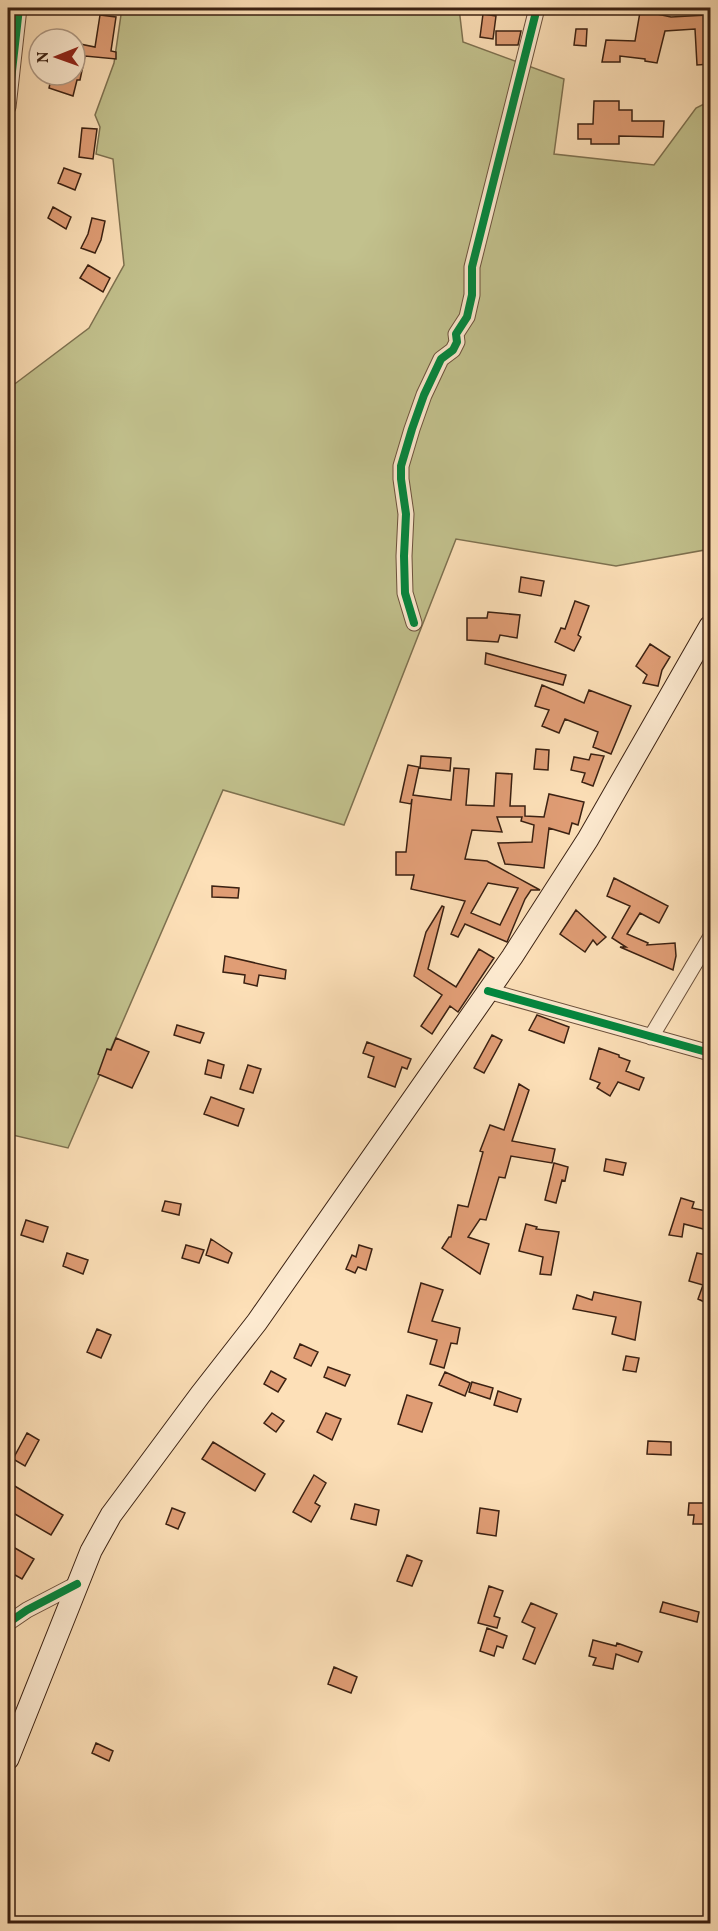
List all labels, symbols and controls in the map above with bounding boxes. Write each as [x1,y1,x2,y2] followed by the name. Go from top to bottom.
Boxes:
[27,27,87,87] north arrow
[33,51,55,63] text: N

